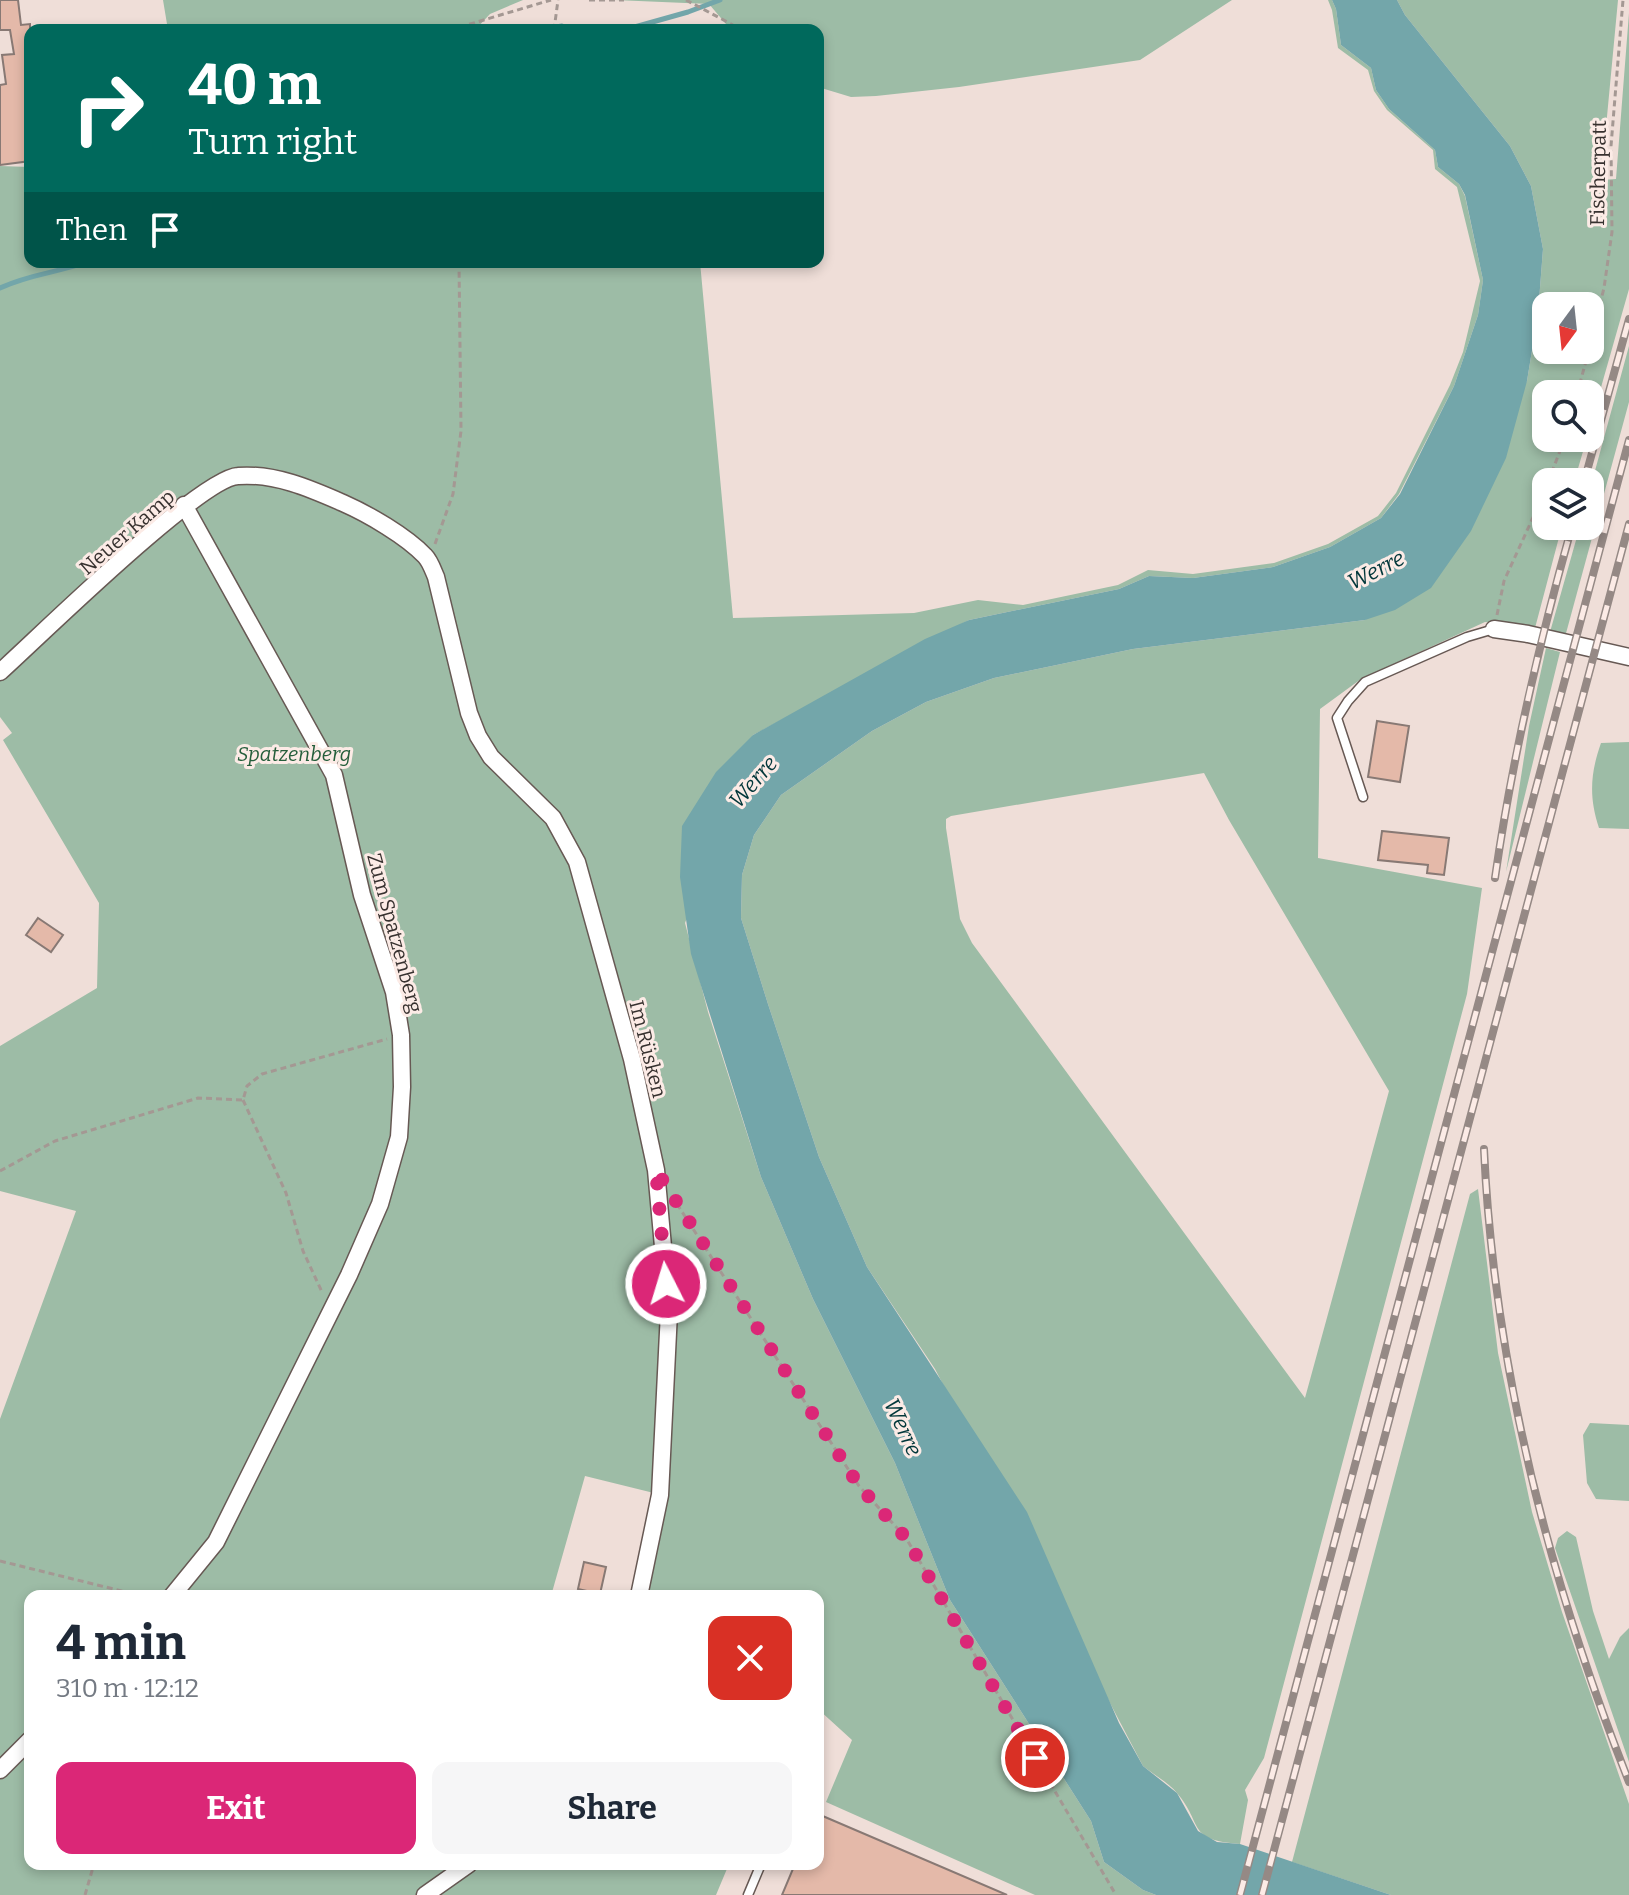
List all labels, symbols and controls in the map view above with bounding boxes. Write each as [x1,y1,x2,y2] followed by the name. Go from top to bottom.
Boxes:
[188,52,321,119] text: 40 m
[56,56,160,160] icon: right
[188,120,357,164] text: Turn right
[1585,120,1611,226] street label: Fischerpatt
[143,208,187,252] icon: arrive
[56,212,127,248] text: Then
[1532,292,1604,364] north arrow
[1532,292,1604,540] map controls
[1532,380,1604,452] button: search
[1532,468,1604,540] button: layers
[75,484,179,580] street label: Neuer Kamp
[1343,544,1409,596] water label: Werre
[237,742,351,766] park label: Spatzenberg
[723,750,783,814] water label: Werre
[362,851,428,1015] street label: Zum Spatzenberg
[624,998,672,1100] street label: Im Rüsken
[624,1242,708,1326] position arrow
[878,1394,928,1460] water label: Werre
[56,1614,186,1672] text: 4 min
[708,1616,792,1700] button: close
[56,1673,199,1704] text: 310 m · 12:12
[1001,1724,1069,1792] pin
[1013,1736,1057,1780] icon: arrive
[56,1762,416,1854] button: Exit
[432,1762,792,1854] button: Share

